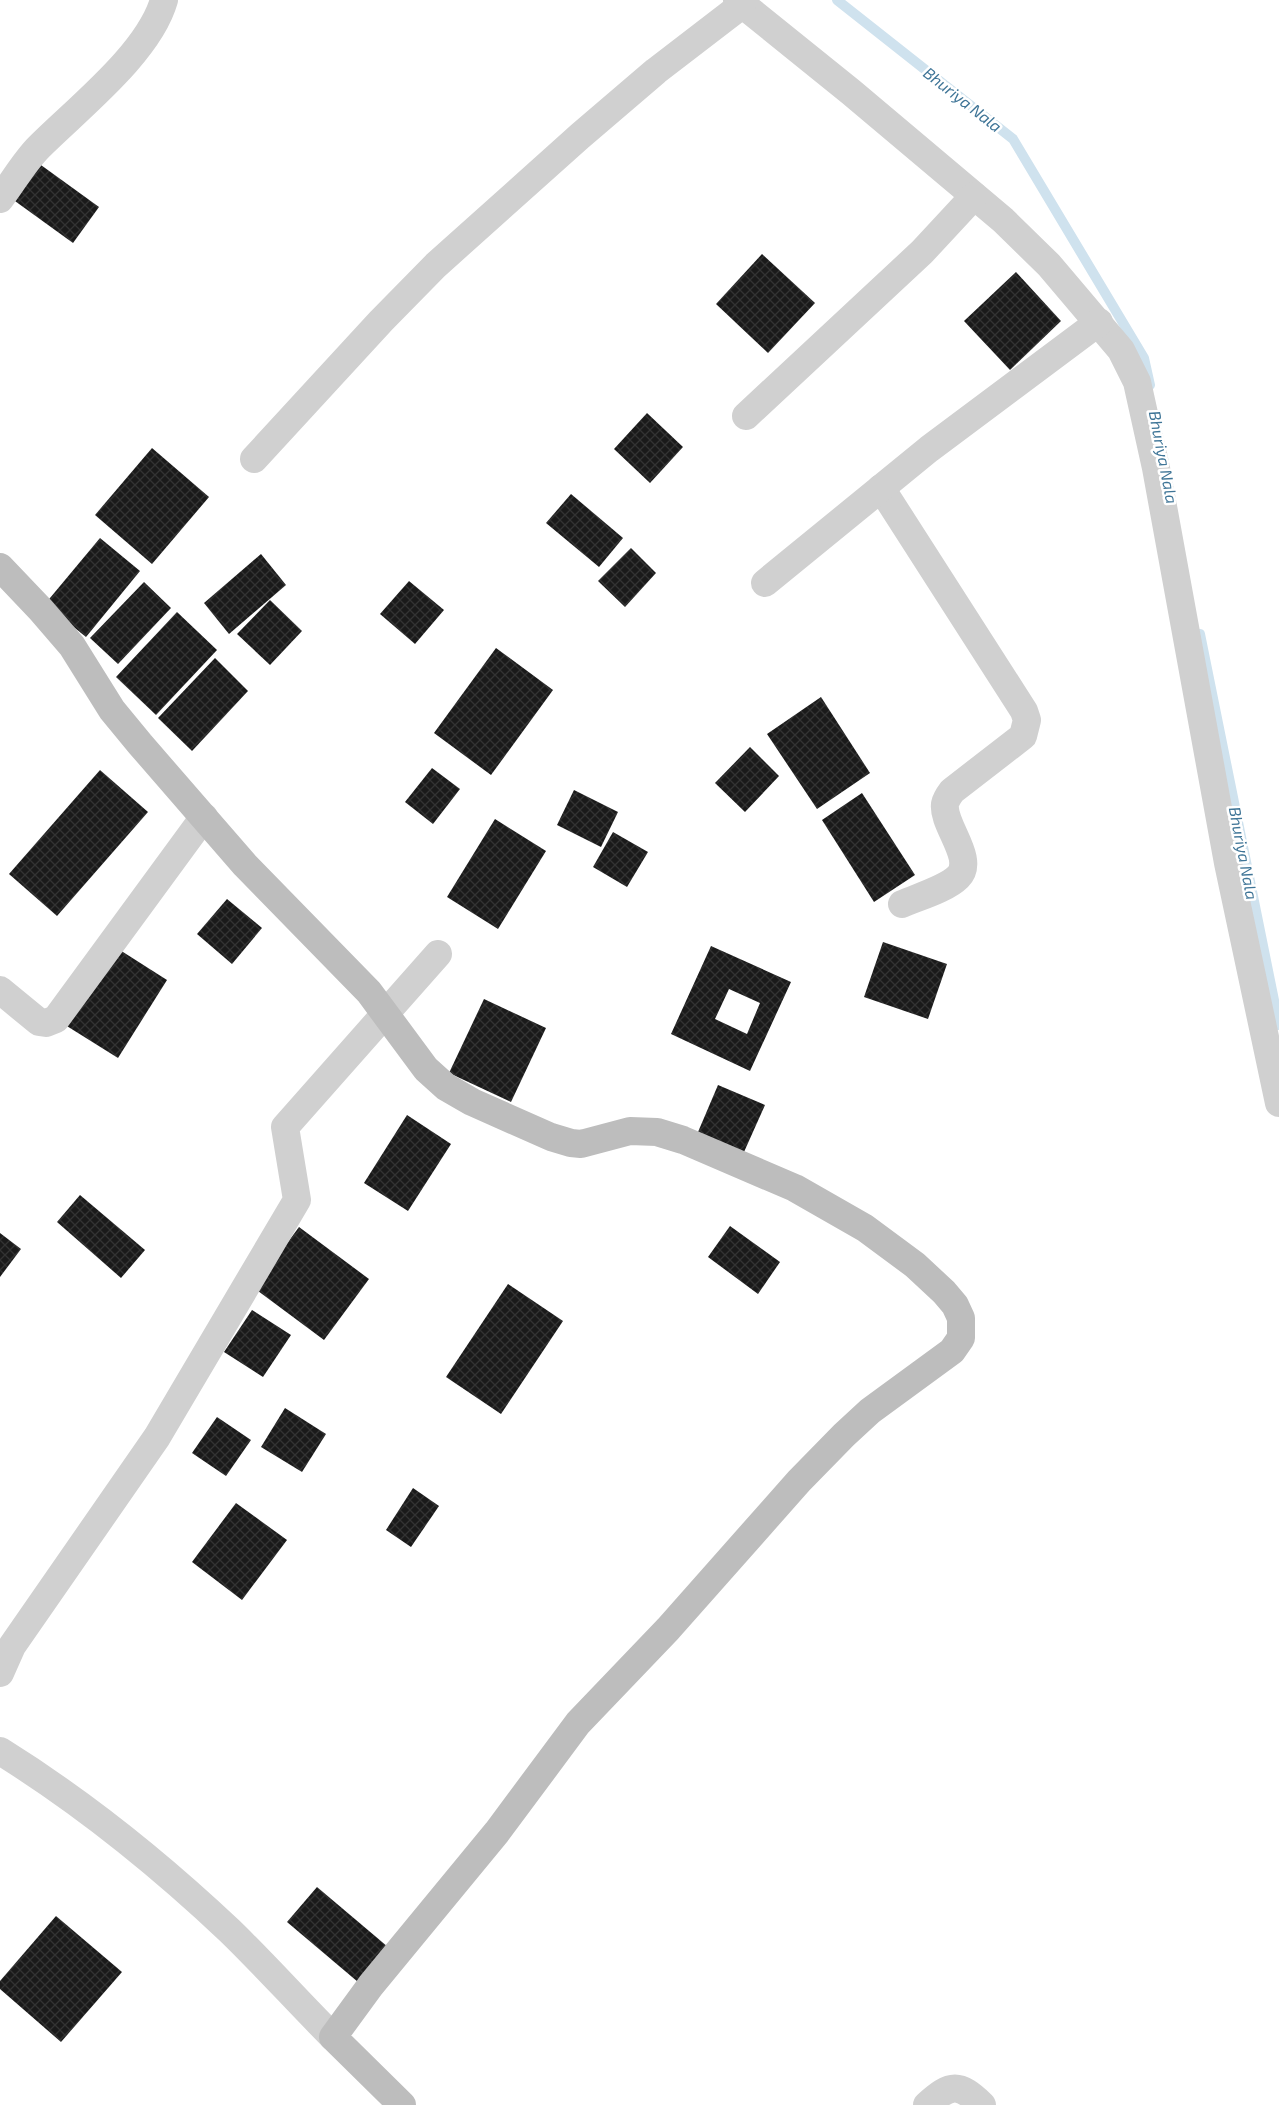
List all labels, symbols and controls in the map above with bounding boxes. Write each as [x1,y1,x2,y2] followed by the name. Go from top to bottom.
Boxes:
[919,63,1006,136] water label: Bhuriya Nala
[1145,409,1182,505] water label: Bhuriya Nala
[1225,805,1262,901] water label: Bhuriya Nala

